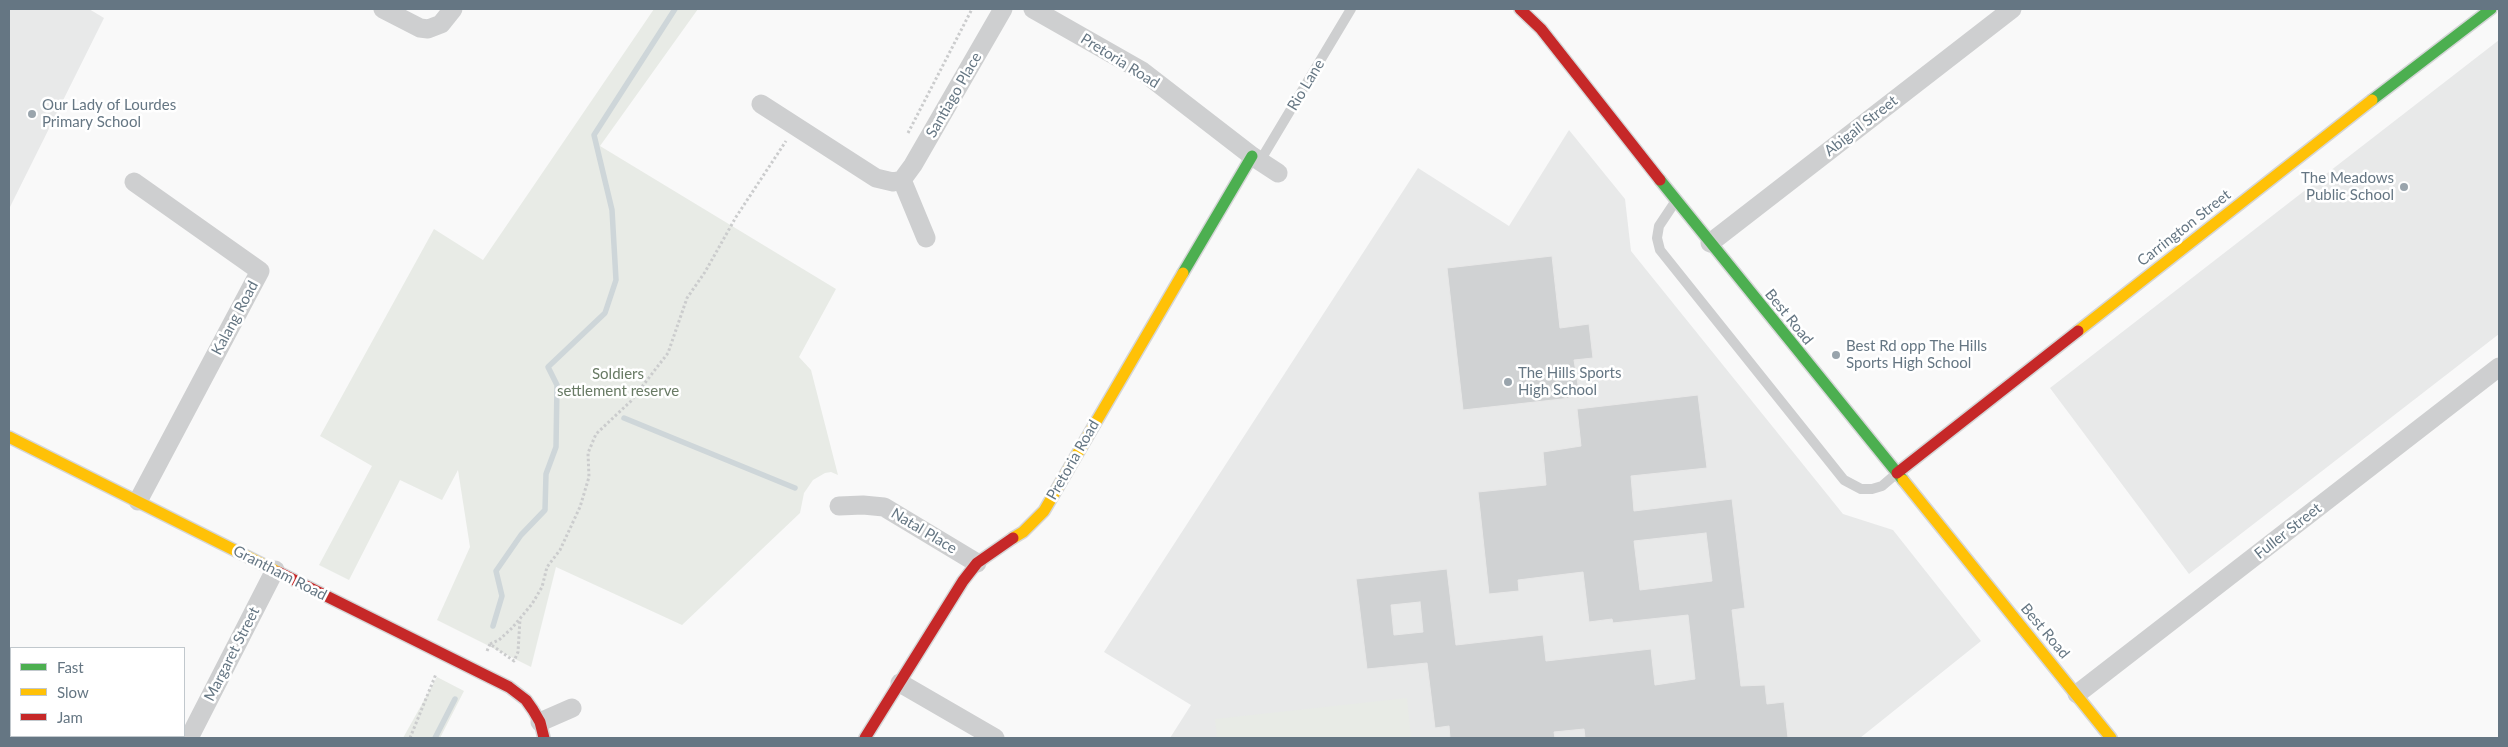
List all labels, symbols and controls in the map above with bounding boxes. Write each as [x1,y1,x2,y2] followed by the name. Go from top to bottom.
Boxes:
[1077,30,1163,92] street label: Pretoria Road
[922,49,986,141] street label: Santiago Place
[1284,56,1328,114] street label: Rio Lane
[1821,92,1901,160] street label: Abigail Street
[42,96,176,131] place label: Our Lady of Lourdes Primary School
[26,108,38,120] marker: Our Lady of Lourdes Primary School
[2301,169,2394,204] place label: The Meadows Public School
[2398,181,2410,193] marker: The Meadows Public School
[2134,186,2234,270] street label: Carrington Street
[208,278,262,358] street label: Kalang Road
[1761,286,1817,348] street label: Best Road
[1846,337,1987,372] place label: Best Rd opp The Hills Sports High School
[1830,349,1842,361] marker: Best Rd opp The Hills Sports High School
[1518,364,1621,399] place label: The Hills Sports High School
[557,365,679,400] park label: Soldiers settlement reserve
[1502,376,1514,388] marker: The Hills Sports High School
[1043,417,1103,503] street label: Pretoria Road
[2251,499,2325,563] street label: Fuller Street
[888,504,960,558] street label: Natal Place
[230,542,330,604] street label: Grantham Road
[2017,600,2073,662] street label: Best Road
[201,604,263,704] street label: Margaret Street
[10,647,185,737] legend
[57,658,84,676] text: Fast
[57,683,89,701] text: Slow
[57,708,83,726] text: Jam

